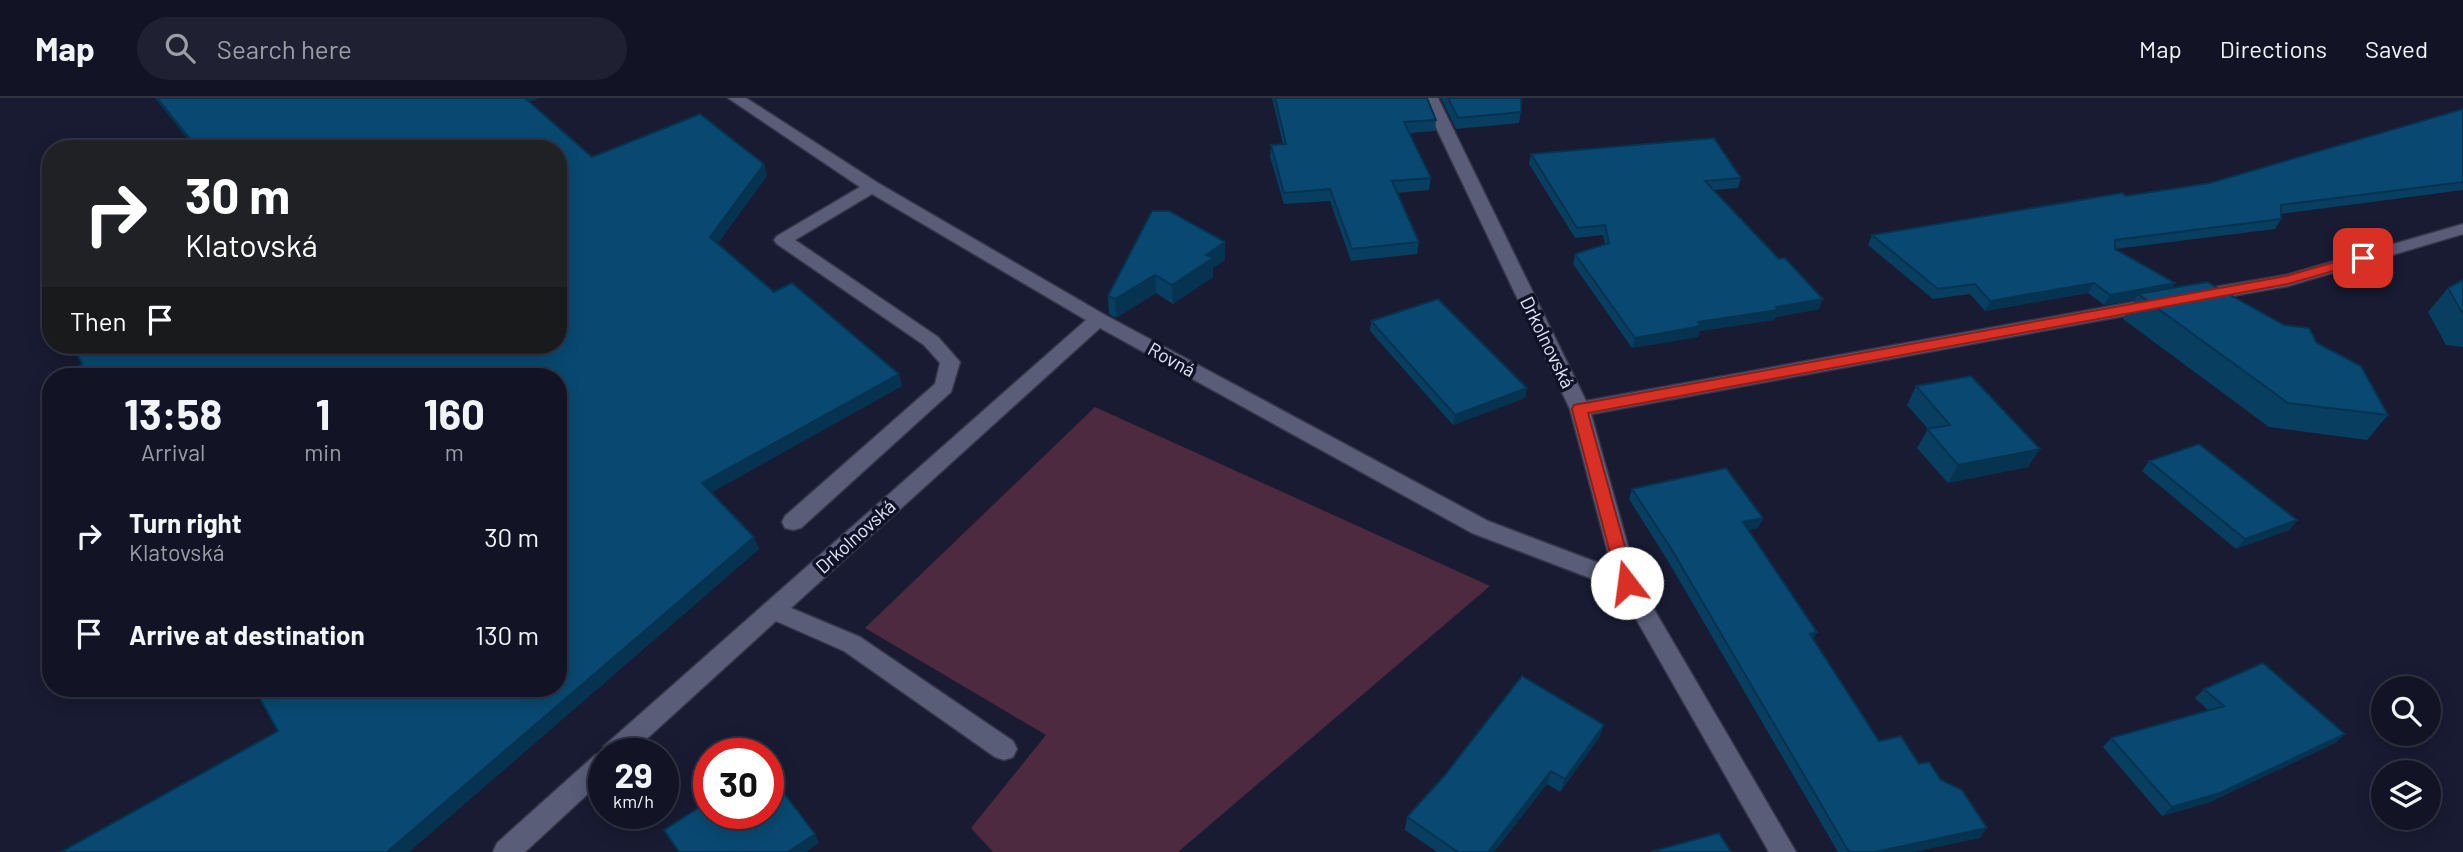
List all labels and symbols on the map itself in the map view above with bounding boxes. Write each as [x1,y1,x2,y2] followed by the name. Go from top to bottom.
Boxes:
[2333,228,2393,288] pin
[1516,292,1580,392] street label: Drkolnovská
[1144,337,1200,381] street label: Rovná
[810,494,900,578] street label: Drkolnovská
[1590,546,1664,620] position arrow
[693,738,784,829] speed limit sign: 30

